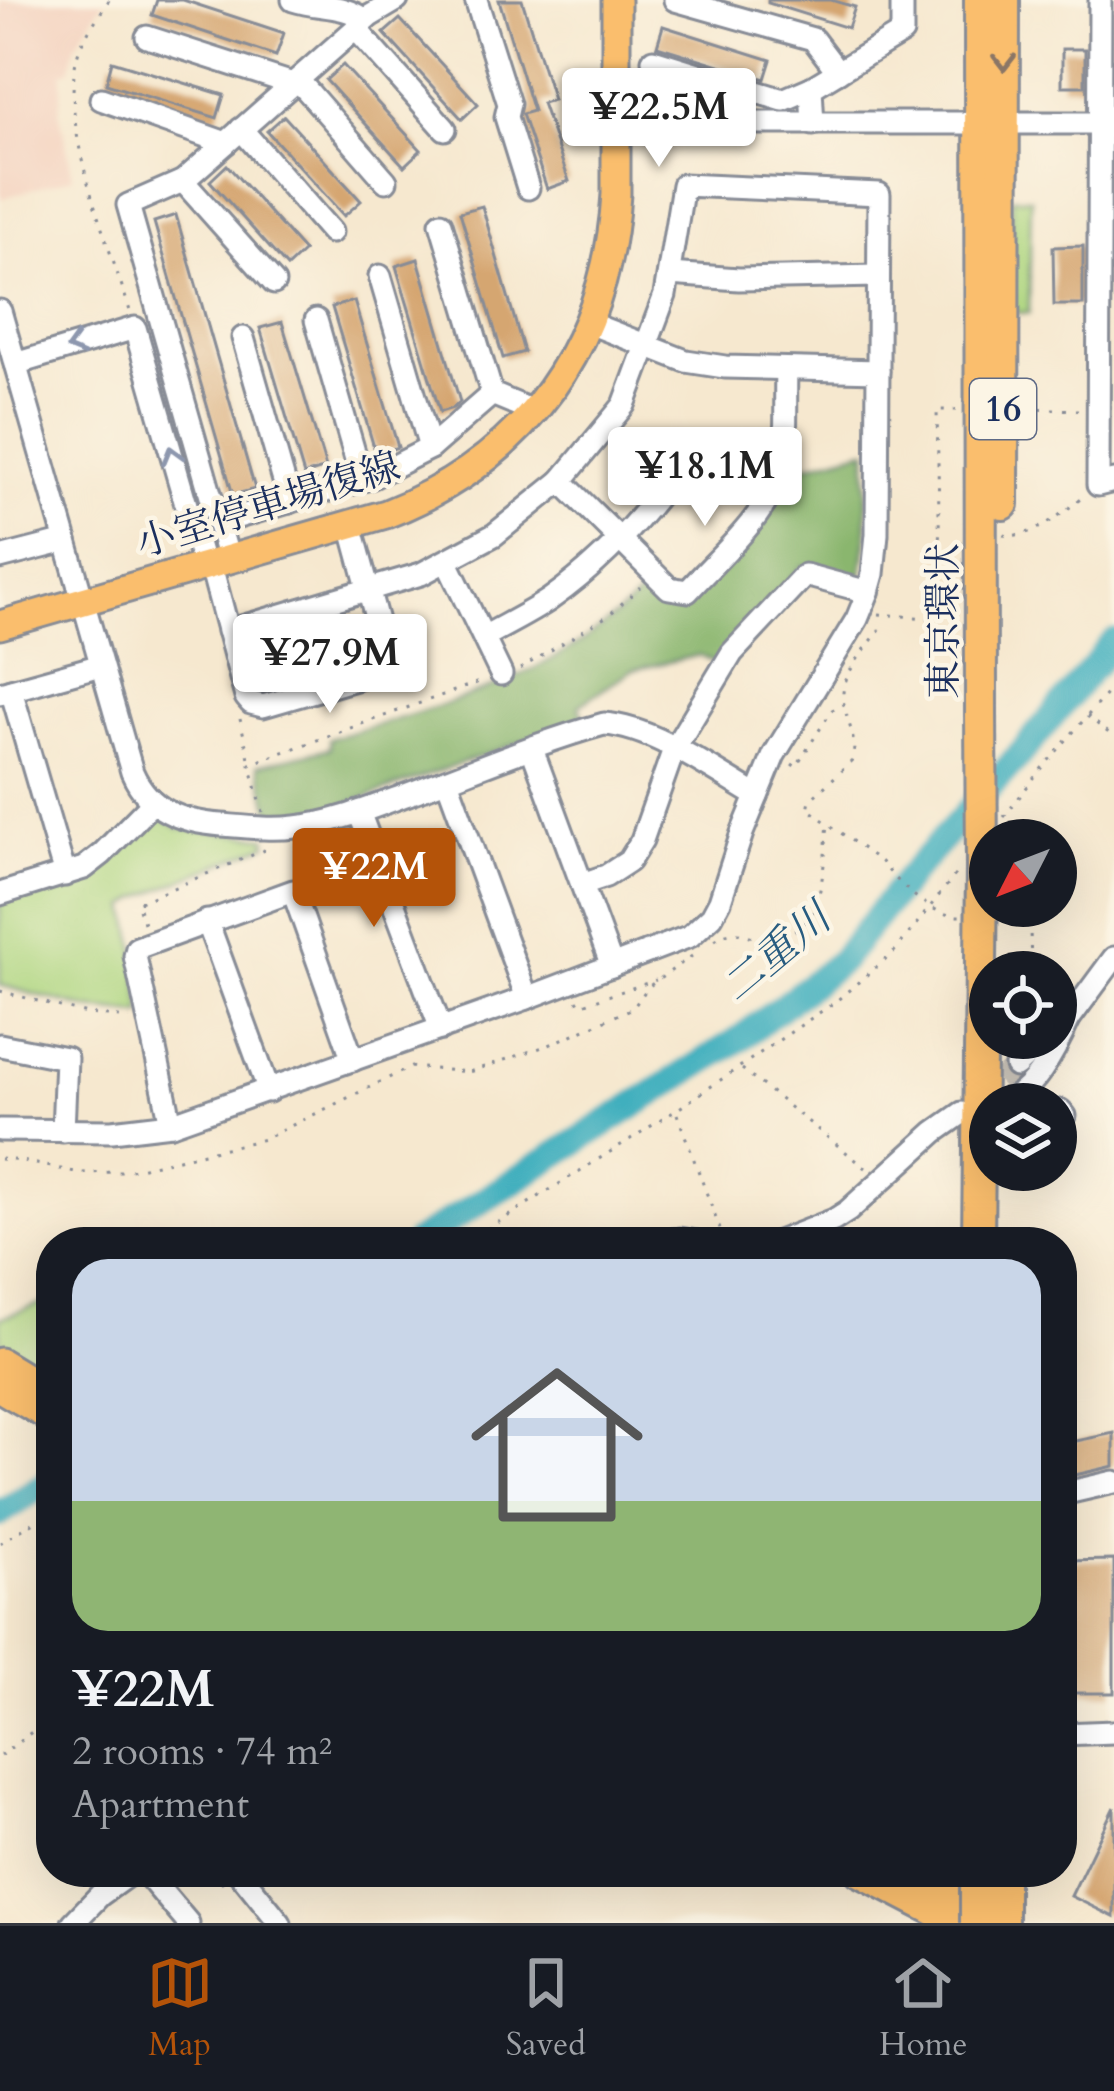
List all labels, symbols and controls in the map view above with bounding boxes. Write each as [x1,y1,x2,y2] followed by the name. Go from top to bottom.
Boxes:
[991,54,1017,72] one-way arrow
[561,68,757,170] pin: ¥22.5M
[589,80,729,133] text: ¥22.5M
[65,332,86,357] one-way arrow
[970,379,1036,439] road number: 16
[607,427,803,529] pin: ¥18.1M
[635,439,775,492] text: ¥18.1M
[130,440,406,570] street label: 小室停車場復線
[161,445,186,466] one-way arrow
[917,543,970,699] street label: 東京環状
[232,614,428,716] pin: ¥27.9M
[260,626,400,679] text: ¥27.9M
[969,819,1077,927] north arrow
[969,819,1077,1191] map controls
[303,828,445,930] pin: ¥22M
[320,840,428,893] text: ¥22M
[709,888,846,1015] water label: 二重川
[969,951,1077,1059] button: locate
[969,1083,1077,1191] button: layers
[449,1337,665,1553] icon: home
[72,1655,214,1725] text: ¥22M
[72,1725,332,1778] text: 2 rooms · 74 m²
[72,1778,249,1831] text: Apartment
[147,1950,213,2067] tab: Map
[506,1950,586,2067] tab: Saved
[879,1950,967,2067] tab: Home

